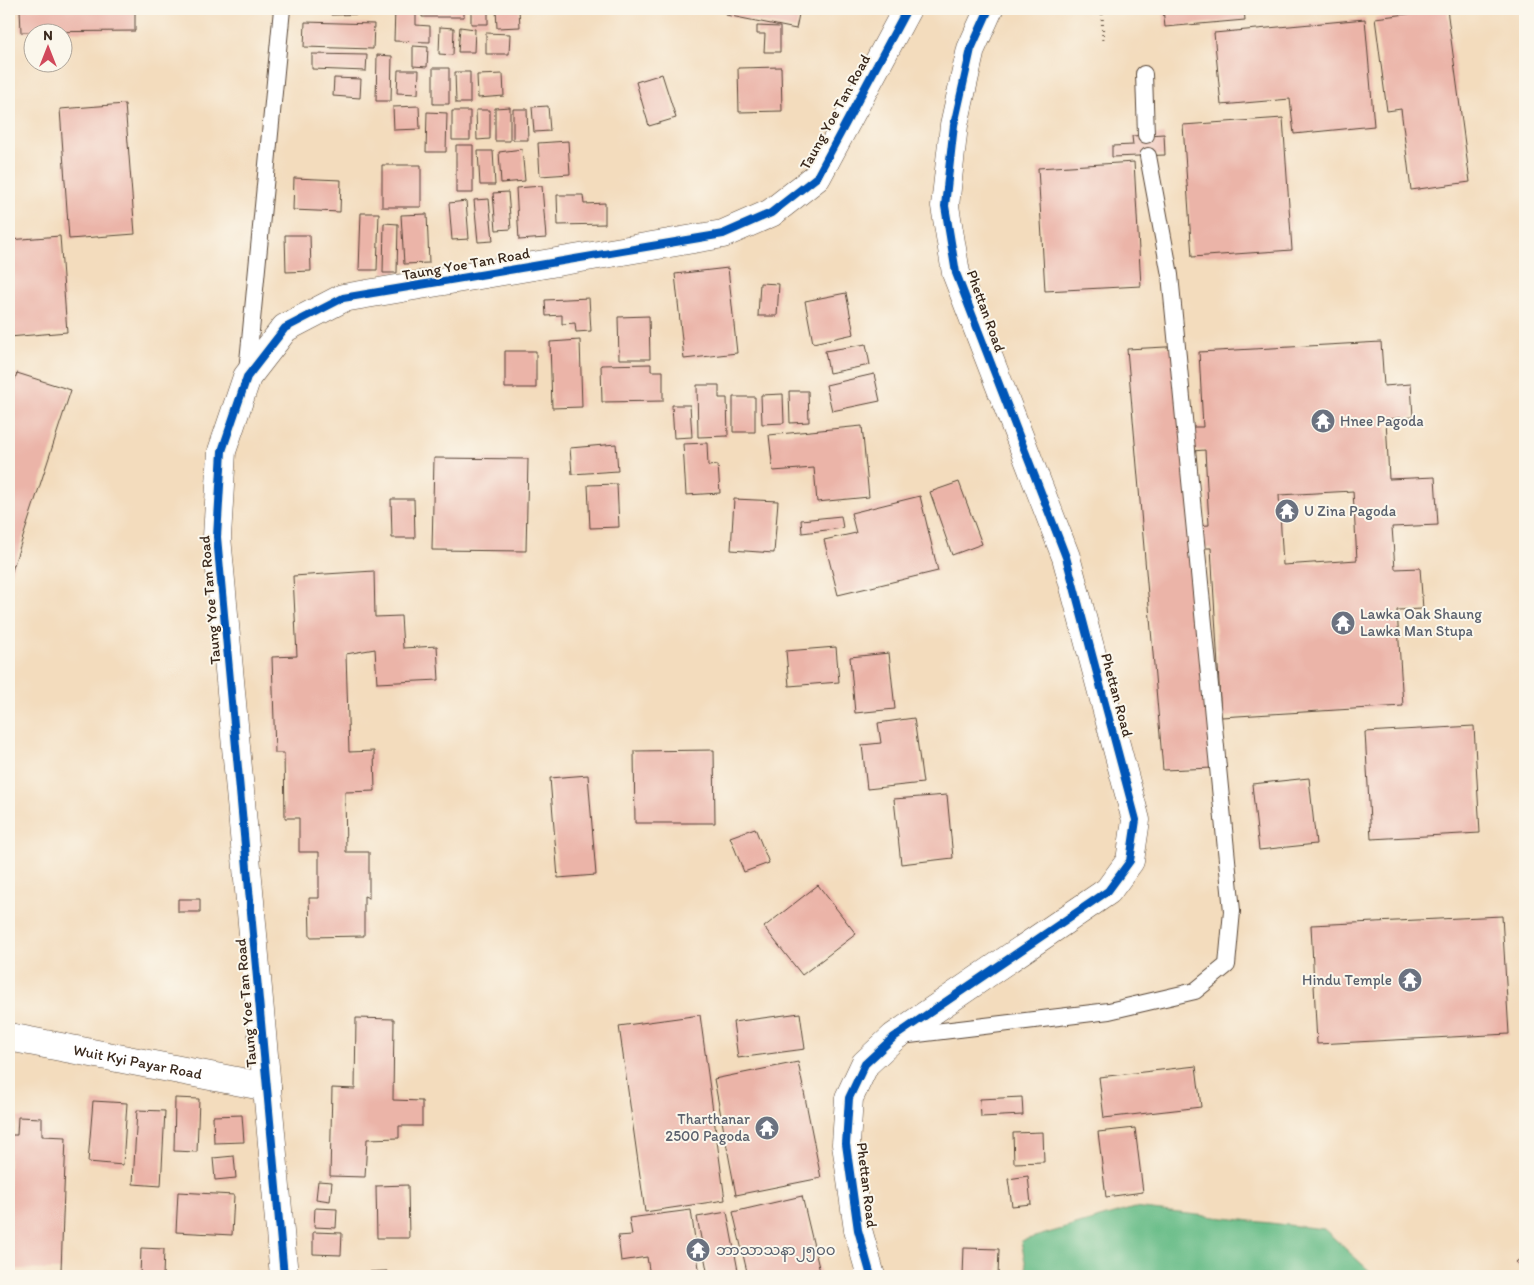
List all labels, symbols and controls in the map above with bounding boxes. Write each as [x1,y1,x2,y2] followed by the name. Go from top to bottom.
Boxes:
[22,22,72,72] north arrow
[43,27,53,44] text: N
[796,51,874,173] street label: Taung Yoe Tan Road
[401,244,531,284] street label: Taung Yoe Tan Road
[963,268,1009,354] street label: Phettan Road
[1310,408,1336,434] temple icon: Hnee Pagoda
[1340,412,1424,430] place label: Hnee Pagoda
[1274,498,1300,524] temple icon: U Zina Pagoda
[1304,502,1397,520] place label: U Zina Pagoda
[195,535,225,665] street label: Taung Yoe Tan Road
[1360,605,1482,640] place label: Lawka Oak Shaung Lawka Man Stupa
[1330,610,1356,636] temple icon: Lawka Oak Shaung Lawka Man Stupa
[1097,651,1137,739] street label: Phettan Road
[231,938,261,1068] street label: Taung Yoe Tan Road
[1397,967,1423,993] temple icon: Hindu Temple
[1302,971,1392,989] place label: Hindu Temple
[72,1041,203,1083] street label: Wuit Kyi Payar Road
[665,1110,750,1145] place label: Tharthanar 2500 Pagoda
[754,1115,780,1141] temple icon: Tharthanar 2500 Pagoda
[853,1141,881,1229] street label: Phettan Road
[685,1237,711,1263] temple icon: ဘာသာသနာ၂၅၀၀
[716,1241,836,1262] place label: ဘာသာသနာ၂၅၀၀

